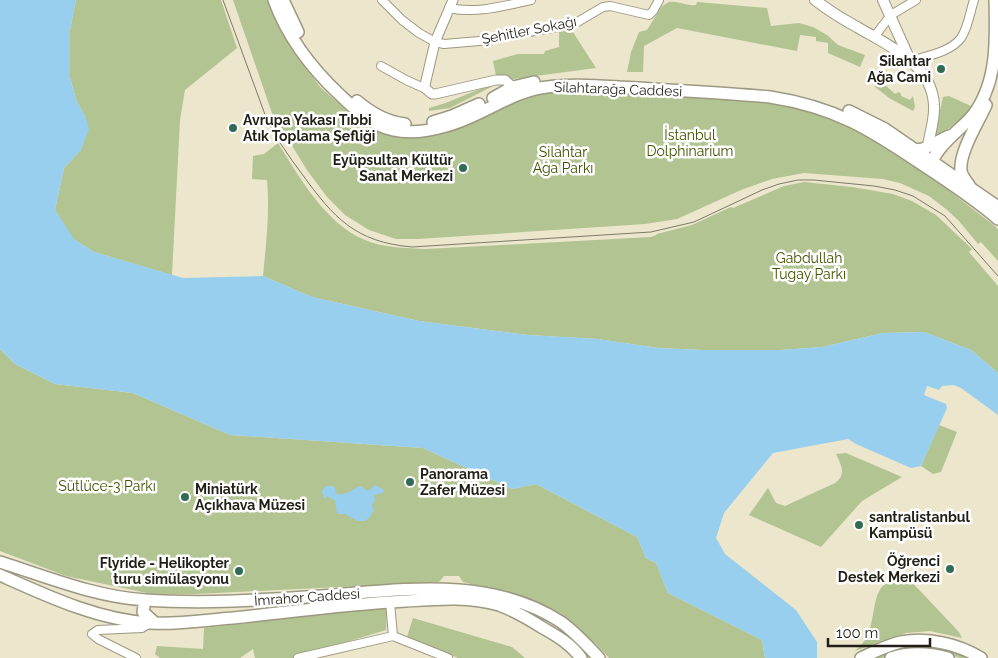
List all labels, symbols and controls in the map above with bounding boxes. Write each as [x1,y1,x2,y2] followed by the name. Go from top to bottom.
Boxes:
[480,13,578,47] street label: Şehitler Sokağı
[867,53,932,85] place label: Silahtar Ağa Cami
[935,63,947,75] marker: Silahtar Ağa Cami
[554,79,682,99] street label: Silahtarağa Caddesi
[243,112,375,144] place label: Avrupa Yakası Tıbbi Atık Toplama Şefliği
[227,122,239,134] marker: Avrupa Yakası Tıbbi Atık Toplama Şefliği
[647,125,733,159] park label: İstanbul Dolphinarium
[533,144,593,176] park label: Silahtar Ağa Parkı
[333,152,454,184] place label: Eyüpsultan Kültür Sanat Merkezi
[457,162,469,174] marker: Eyüpsultan Kültür Sanat Merkezi
[772,250,846,282] park label: Gabdullah Tugay Parkı
[420,466,505,498] place label: Panorama Zafer Müzesi
[404,476,416,488] marker: Panorama Zafer Müzesi
[58,478,156,494] park label: Sütlüce-3 Parkı
[195,481,305,513] place label: Miniatürk Açıkhava Müzesi
[179,491,191,503] marker: Miniatürk Açıkhava Müzesi
[869,509,970,541] place label: santralistanbul Kampüsü
[853,519,865,531] marker: santralistanbul Kampüsü
[838,552,940,585] place label: Öğrenci Destek Merkezi
[100,555,230,587] place label: Flyride - Helikopter turu simülasyonu
[944,563,956,575] marker: Öğrenci Destek Merkezi
[233,565,245,577] marker: Flyride - Helikopter turu simülasyonu
[253,583,361,609] street label: İmrahor Caddesi
[828,616,930,648] scale bar
[836,624,878,642] text: 100 m

